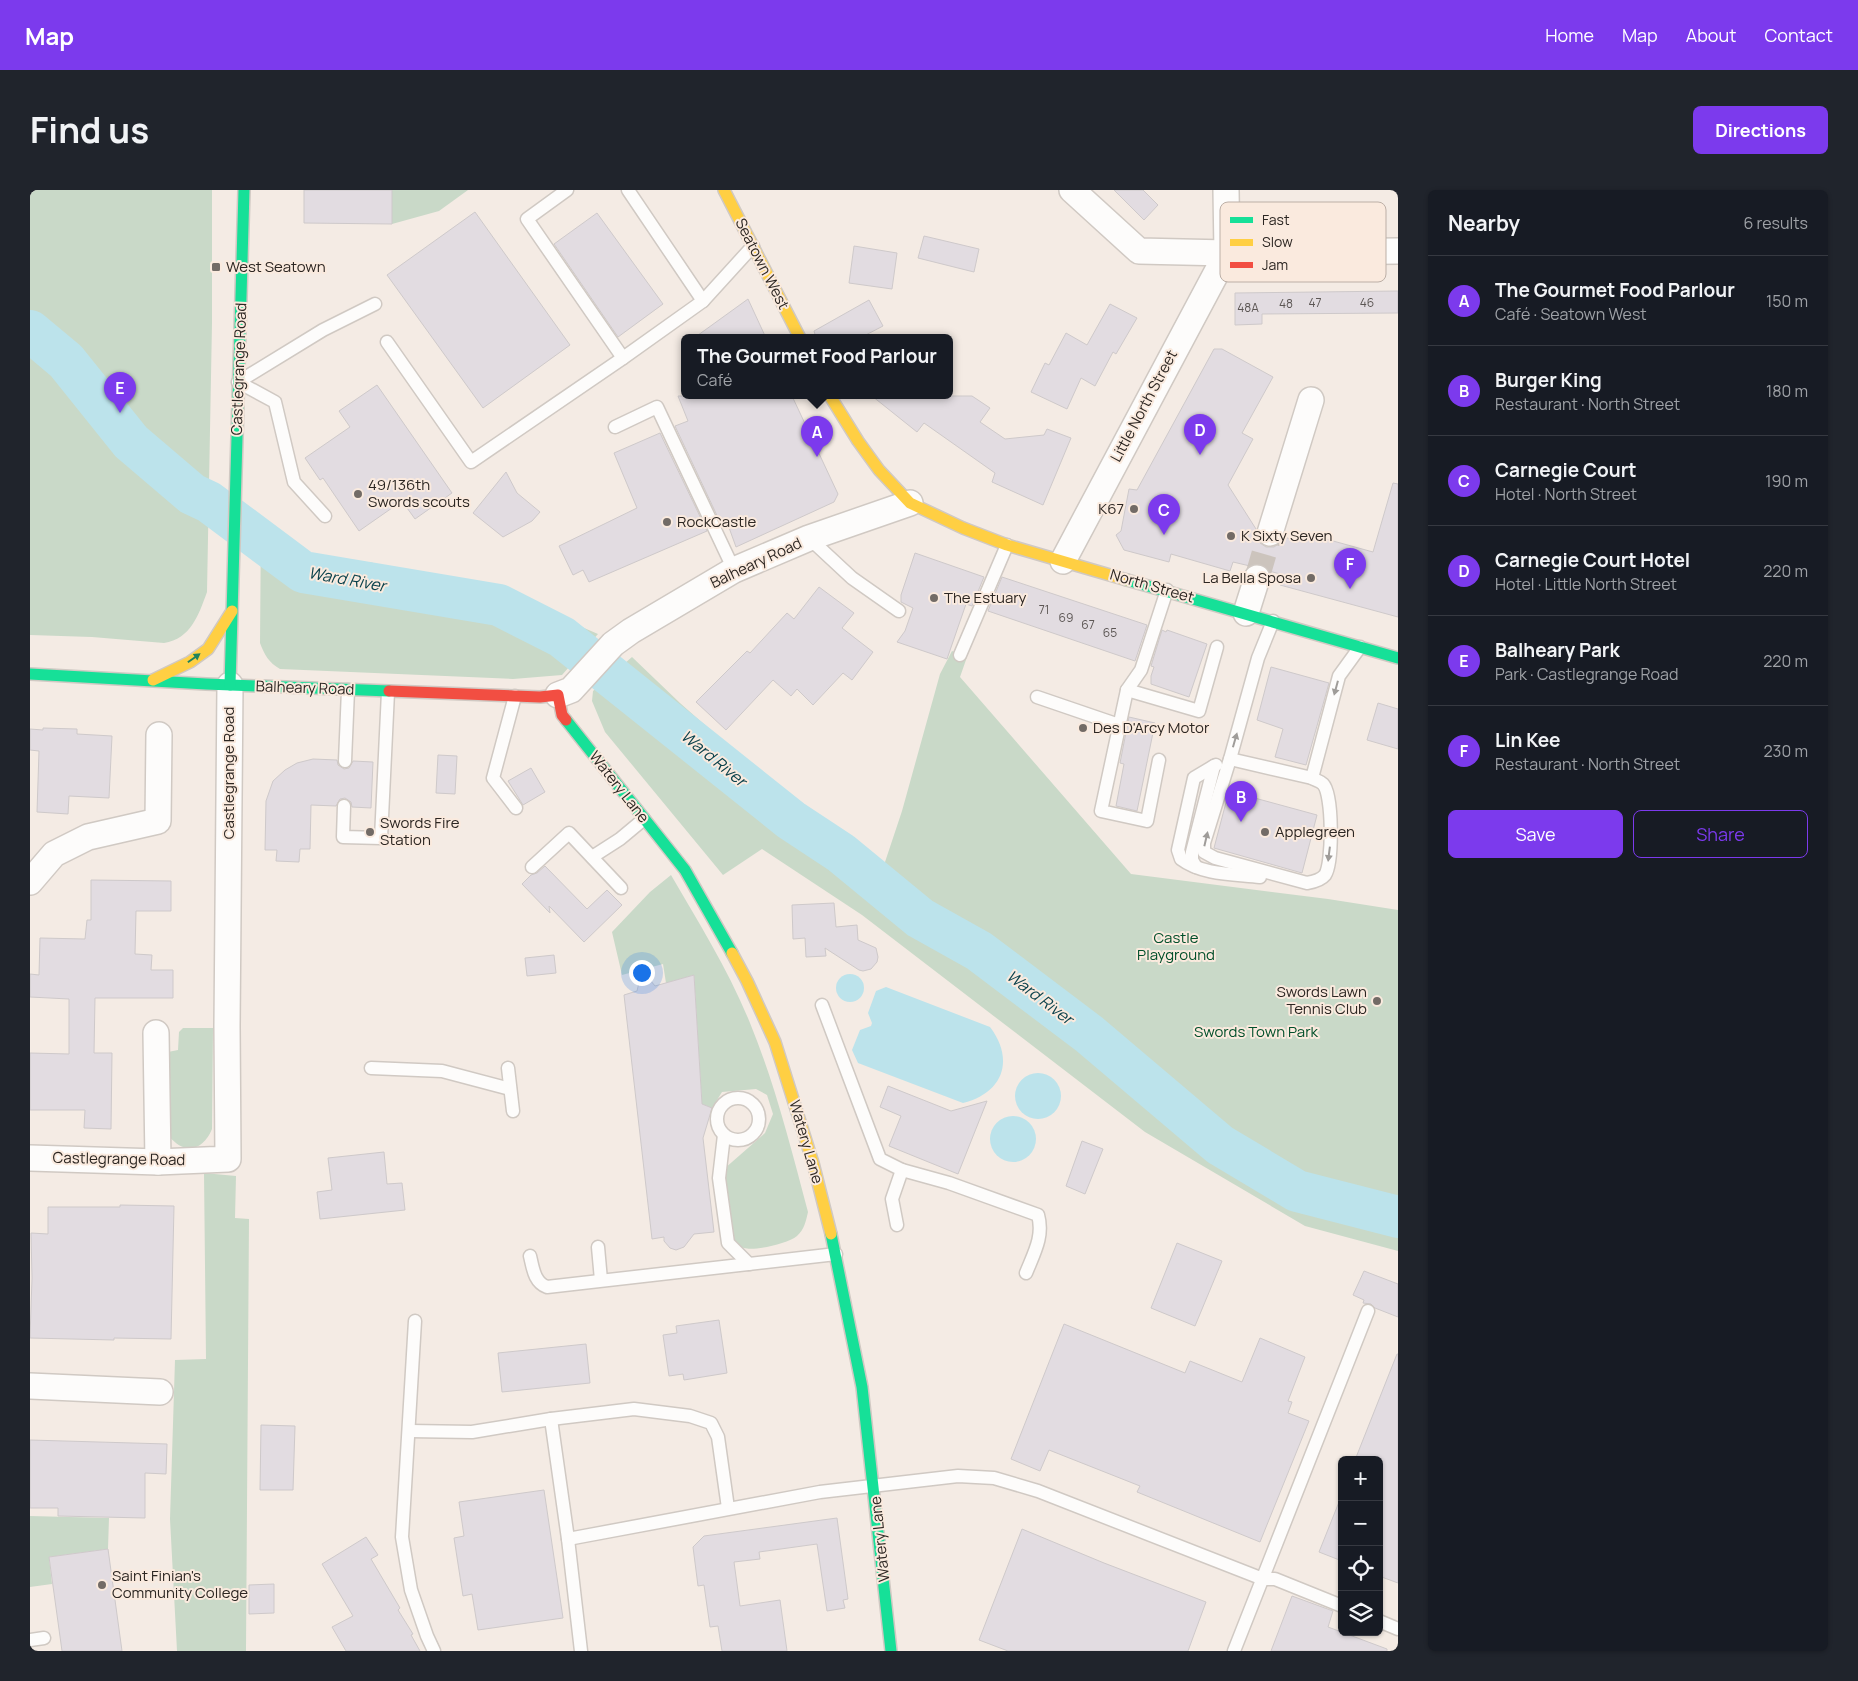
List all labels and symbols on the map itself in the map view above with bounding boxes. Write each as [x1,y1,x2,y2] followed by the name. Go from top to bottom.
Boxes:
[1220,202,1386,282] legend
[1262,210,1290,229] text: Fast
[730,215,794,313] street label: Seatown West
[1262,232,1293,251] text: Slow
[1262,255,1288,274] text: Jam
[226,256,326,277] place label: West Seatown
[210,261,222,273] marker: West Seatown
[1308,294,1322,311] house number: 47
[1360,294,1374,311] house number: 46
[1279,295,1293,312] house number: 48
[1237,299,1259,316] house number: 48A
[226,302,251,436] street label: Castlegrange Road
[1105,346,1182,465] street label: Little North Street
[104,372,136,413] pin: E
[1184,414,1216,455] pin: D
[801,416,833,457] pin: A
[368,474,470,512] place label: 49/136th Swords scouts
[352,488,364,500] marker: 49/136th Swords scouts
[1148,494,1180,535] pin: C
[1098,498,1124,519] place label: K67
[1128,503,1140,515] marker: K67
[677,511,757,532] place label: RockCastle
[661,516,673,528] marker: RockCastle
[1241,525,1333,546] place label: K Sixty Seven
[1225,530,1237,542] marker: K Sixty Seven
[707,532,805,593] street label: Balheary Road
[1334,548,1366,589] pin: F
[307,561,390,597] water label: Ward River
[1108,564,1197,608] street label: North Street
[1203,567,1301,588] place label: La Bella Sposa
[1305,572,1317,584] marker: La Bella Sposa
[944,587,1027,608] place label: The Estuary
[928,592,940,604] marker: The Estuary
[1039,601,1049,618] house number: 71
[1059,609,1073,626] house number: 69
[1081,616,1095,633] house number: 67
[1103,624,1117,641] house number: 65
[188,653,201,663] one-way arrow
[255,675,355,700] street label: Balheary Road
[1332,680,1340,696] one-way arrow
[218,707,239,839] street label: Castlegrange Road
[1093,717,1210,738] place label: Des D'Arcy Motor
[1077,722,1089,734] marker: Des D'Arcy Motor
[677,725,753,793] water label: Ward River
[1231,732,1239,747] one-way arrow
[585,746,654,827] street label: Watery Lane
[1225,781,1257,822] pin: B
[380,812,460,850] place label: Swords Fire Station
[1275,821,1355,842] place label: Applegreen
[364,826,376,838] marker: Swords Fire Station
[1259,826,1271,838] marker: Applegreen
[1202,831,1210,847] one-way arrow
[1325,847,1333,863] one-way arrow
[1137,927,1215,965] park label: Castle Playground
[629,960,655,986] your location
[1002,965,1080,1031] water label: Ward River
[1277,981,1367,1019] place label: Swords Lawn Tennis Club
[1371,995,1383,1007] marker: Swords Lawn Tennis Club
[1194,1021,1319,1042] park label: Swords Town Park
[785,1098,828,1186] street label: Watery Lane
[53,1147,186,1170] street label: Castlegrange Road
[865,1495,894,1583] street label: Watery Lane
[112,1565,248,1603] place label: Saint Finian's Community College
[96,1579,108,1591] marker: Saint Finian's Community College

